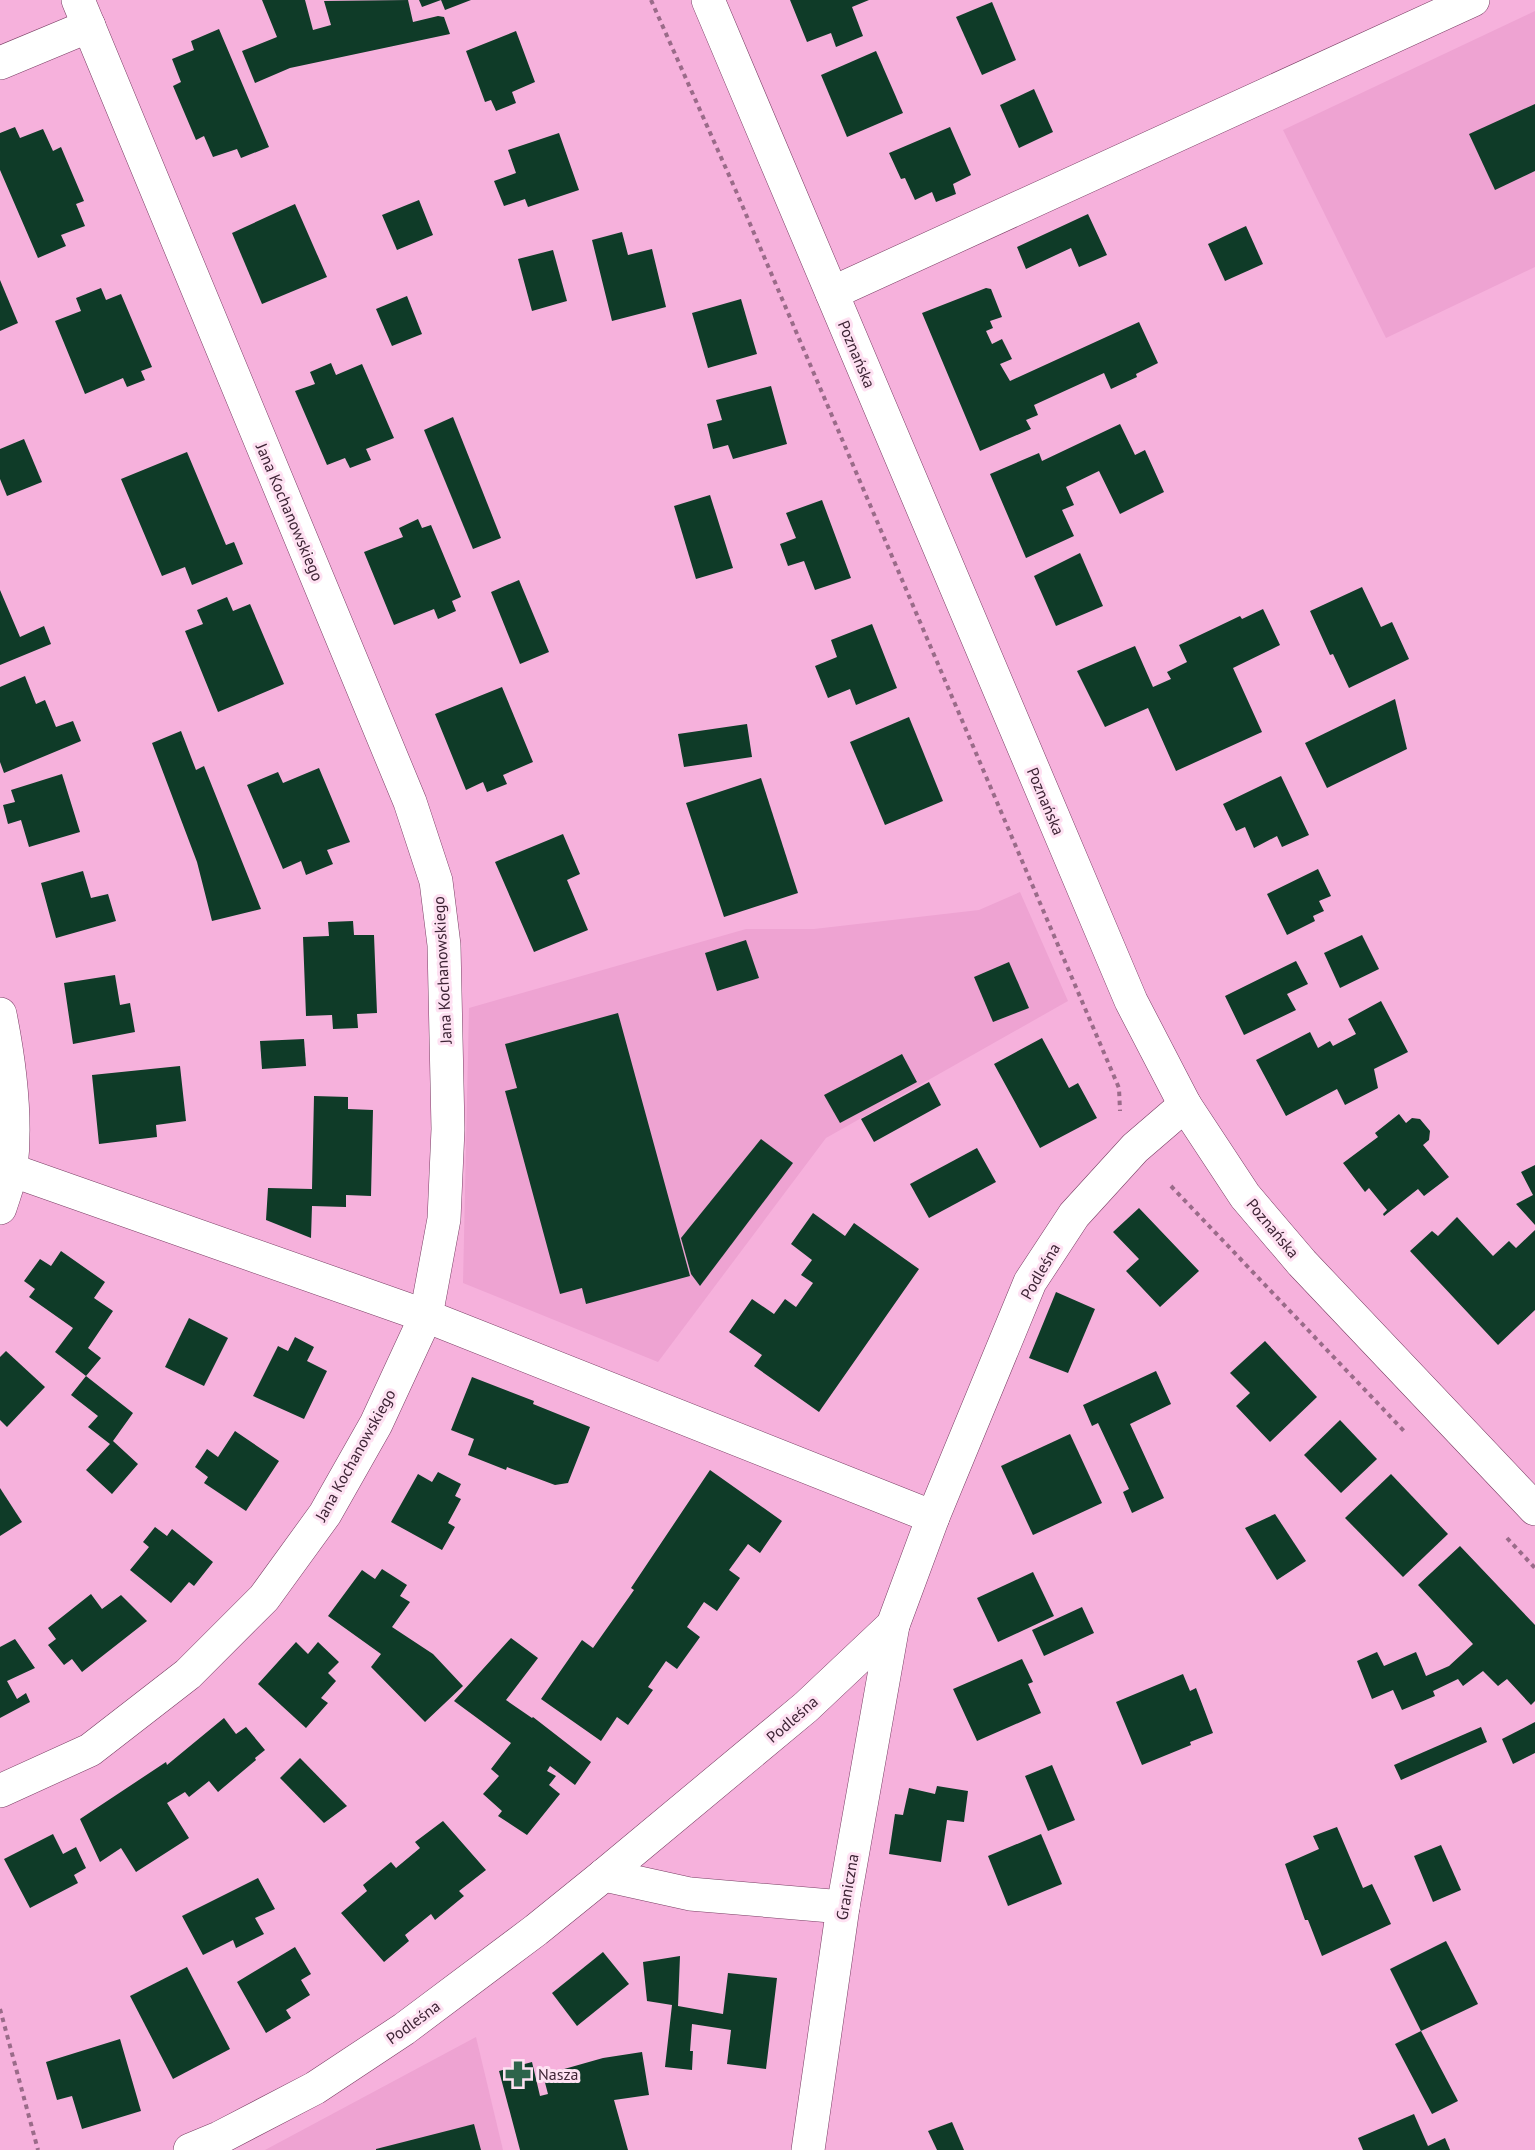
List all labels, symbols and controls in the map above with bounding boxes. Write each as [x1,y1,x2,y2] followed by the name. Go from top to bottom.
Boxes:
[834,317,880,391] street label: Poznańska
[252,439,328,584] street label: Jana Kochanowskiego
[1023,764,1069,838] street label: Poznańska
[428,896,456,1045] street label: Jana Kochanowskiego
[1242,1194,1304,1262] street label: Poznańska
[1016,1239,1064,1303] street label: Podleśna
[310,1386,400,1525] street label: Jana Kochanowskiego
[762,1691,822,1747] street label: Podleśna
[831,1852,863,1922] street label: Graniczna
[382,1996,444,2048] street label: Podleśna
[503,2059,533,2089] pharmacy icon: Nasza
[538,2064,579,2084] place label: Nasza

